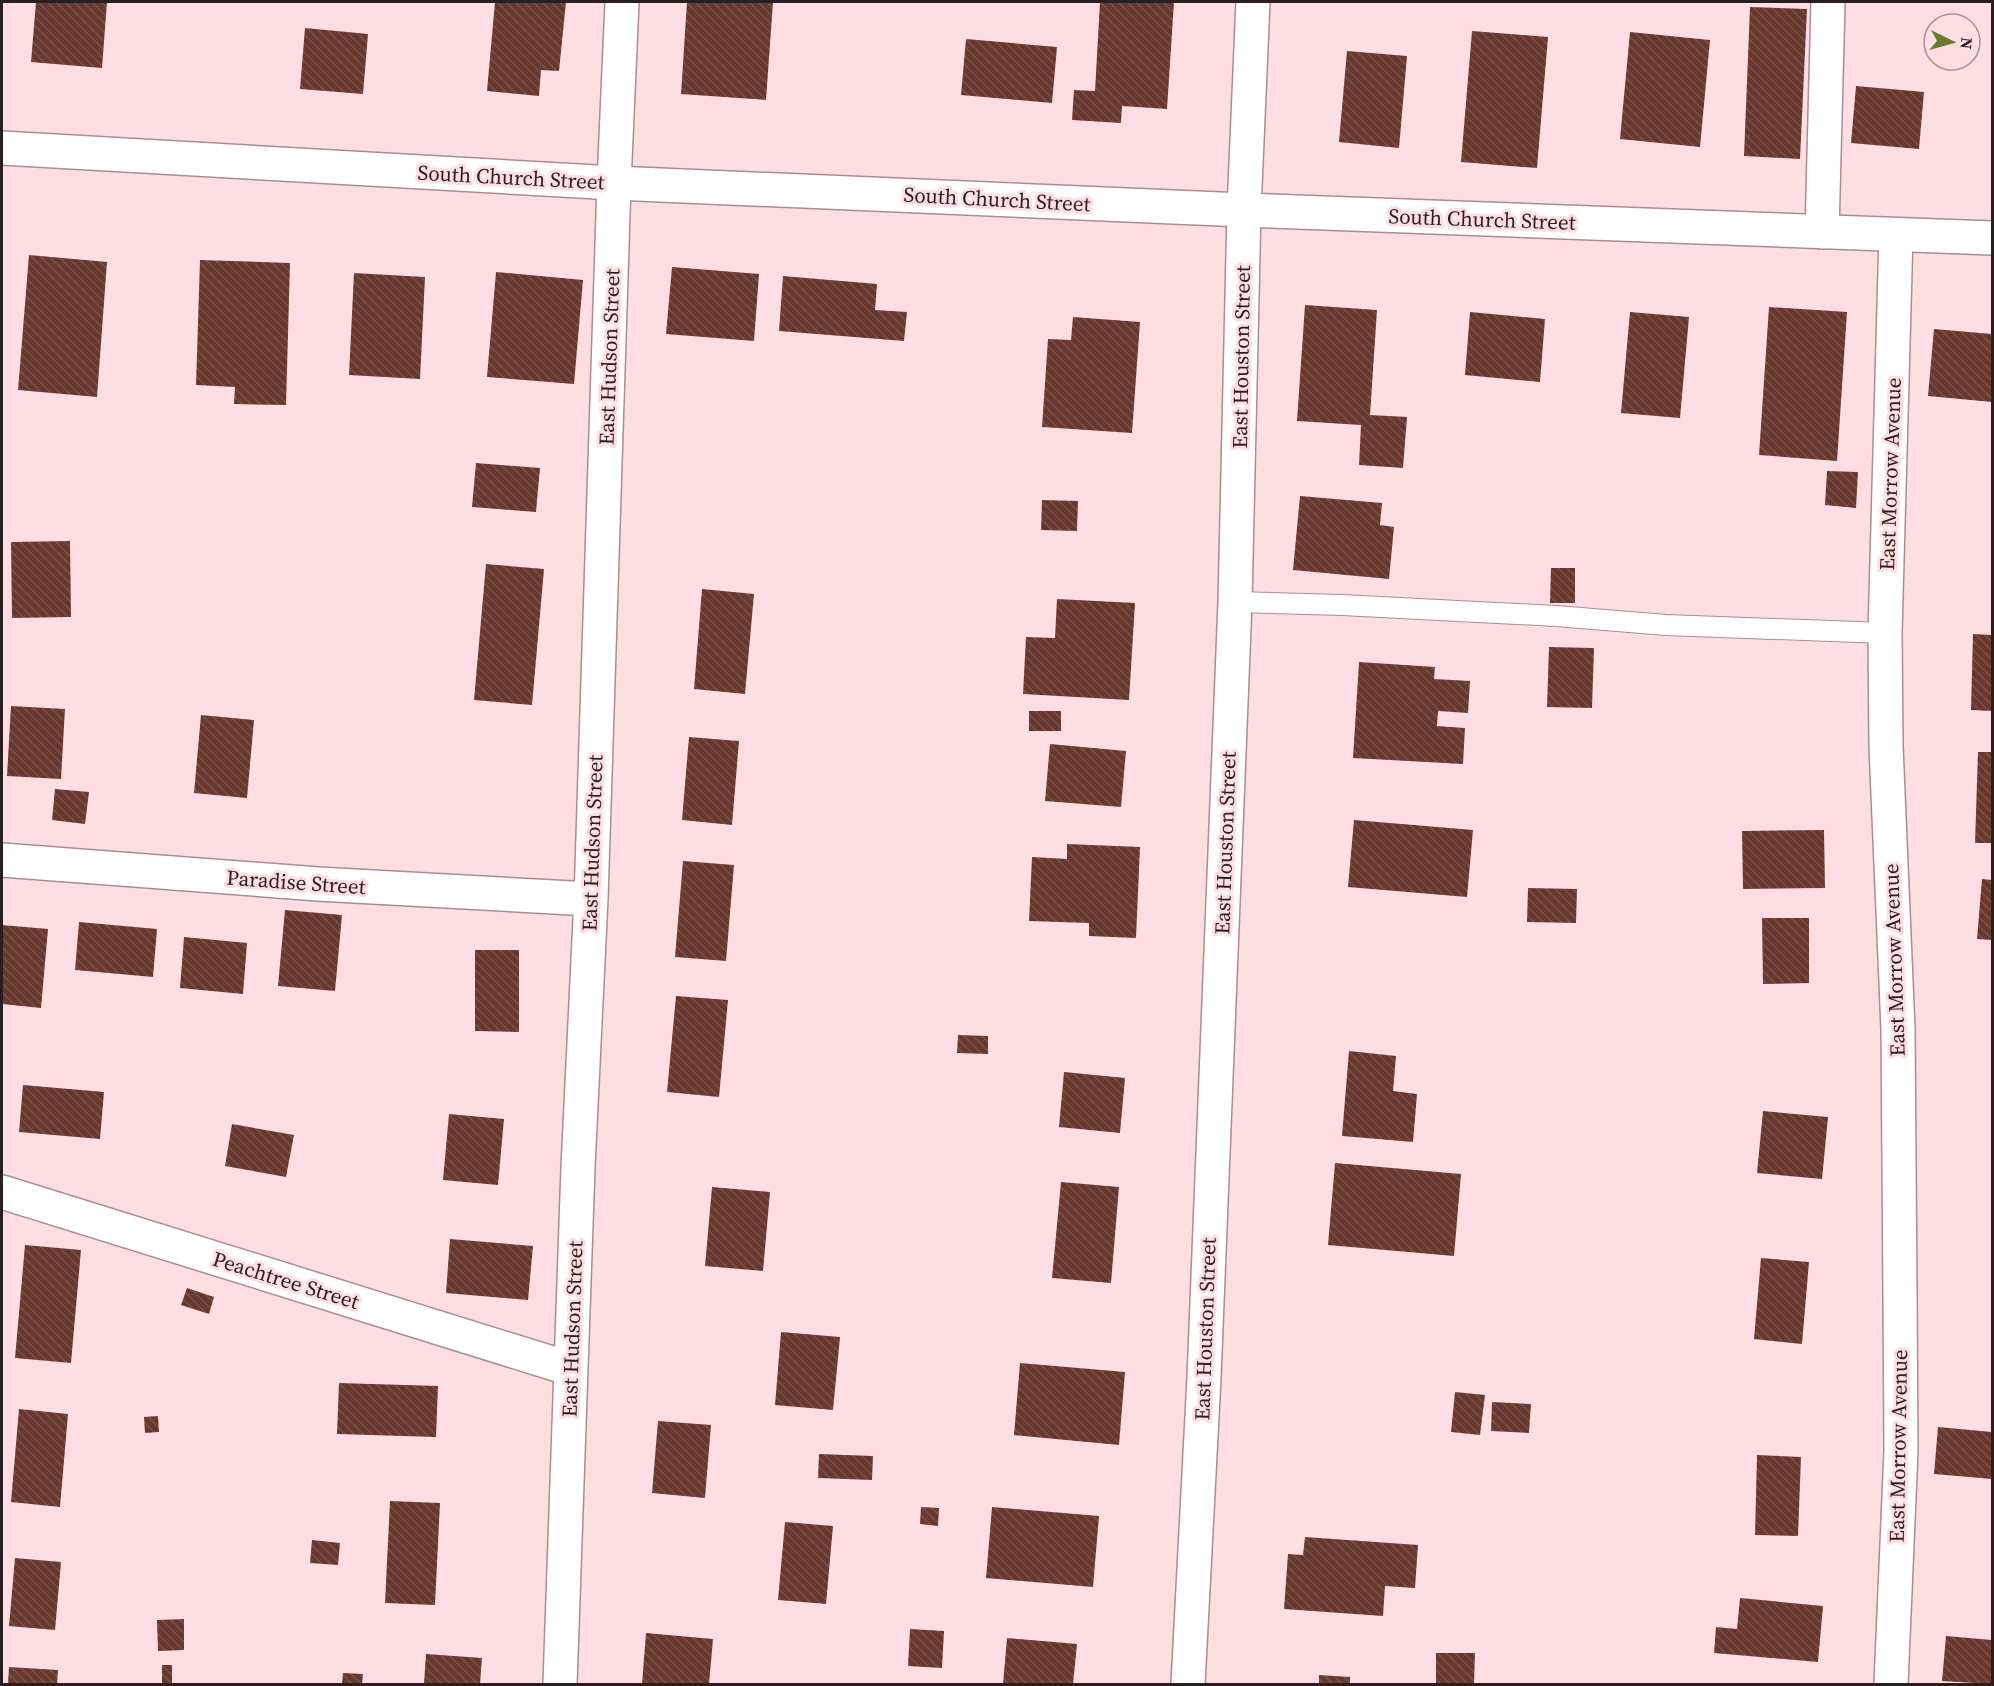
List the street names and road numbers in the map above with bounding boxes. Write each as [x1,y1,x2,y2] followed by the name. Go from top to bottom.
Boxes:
[417,158,605,196] street label: South Church Street
[903,180,1091,218] street label: South Church Street
[1388,201,1576,237] street label: South Church Street
[1225,265,1257,449] street label: East Houston Street
[591,268,627,446] street label: East Hudson Street
[1872,377,1908,571] street label: East Morrow Avenue
[1207,751,1243,935] street label: East Houston Street
[574,754,610,932] street label: East Hudson Street
[225,863,367,901] street label: Paradise Street
[1876,863,1912,1057] street label: East Morrow Avenue
[1187,1237,1223,1421] street label: East Houston Street
[554,1240,590,1418] street label: East Hudson Street
[209,1244,363,1316] street label: Peachtree Street
[1882,1349,1914,1543] street label: East Morrow Avenue

